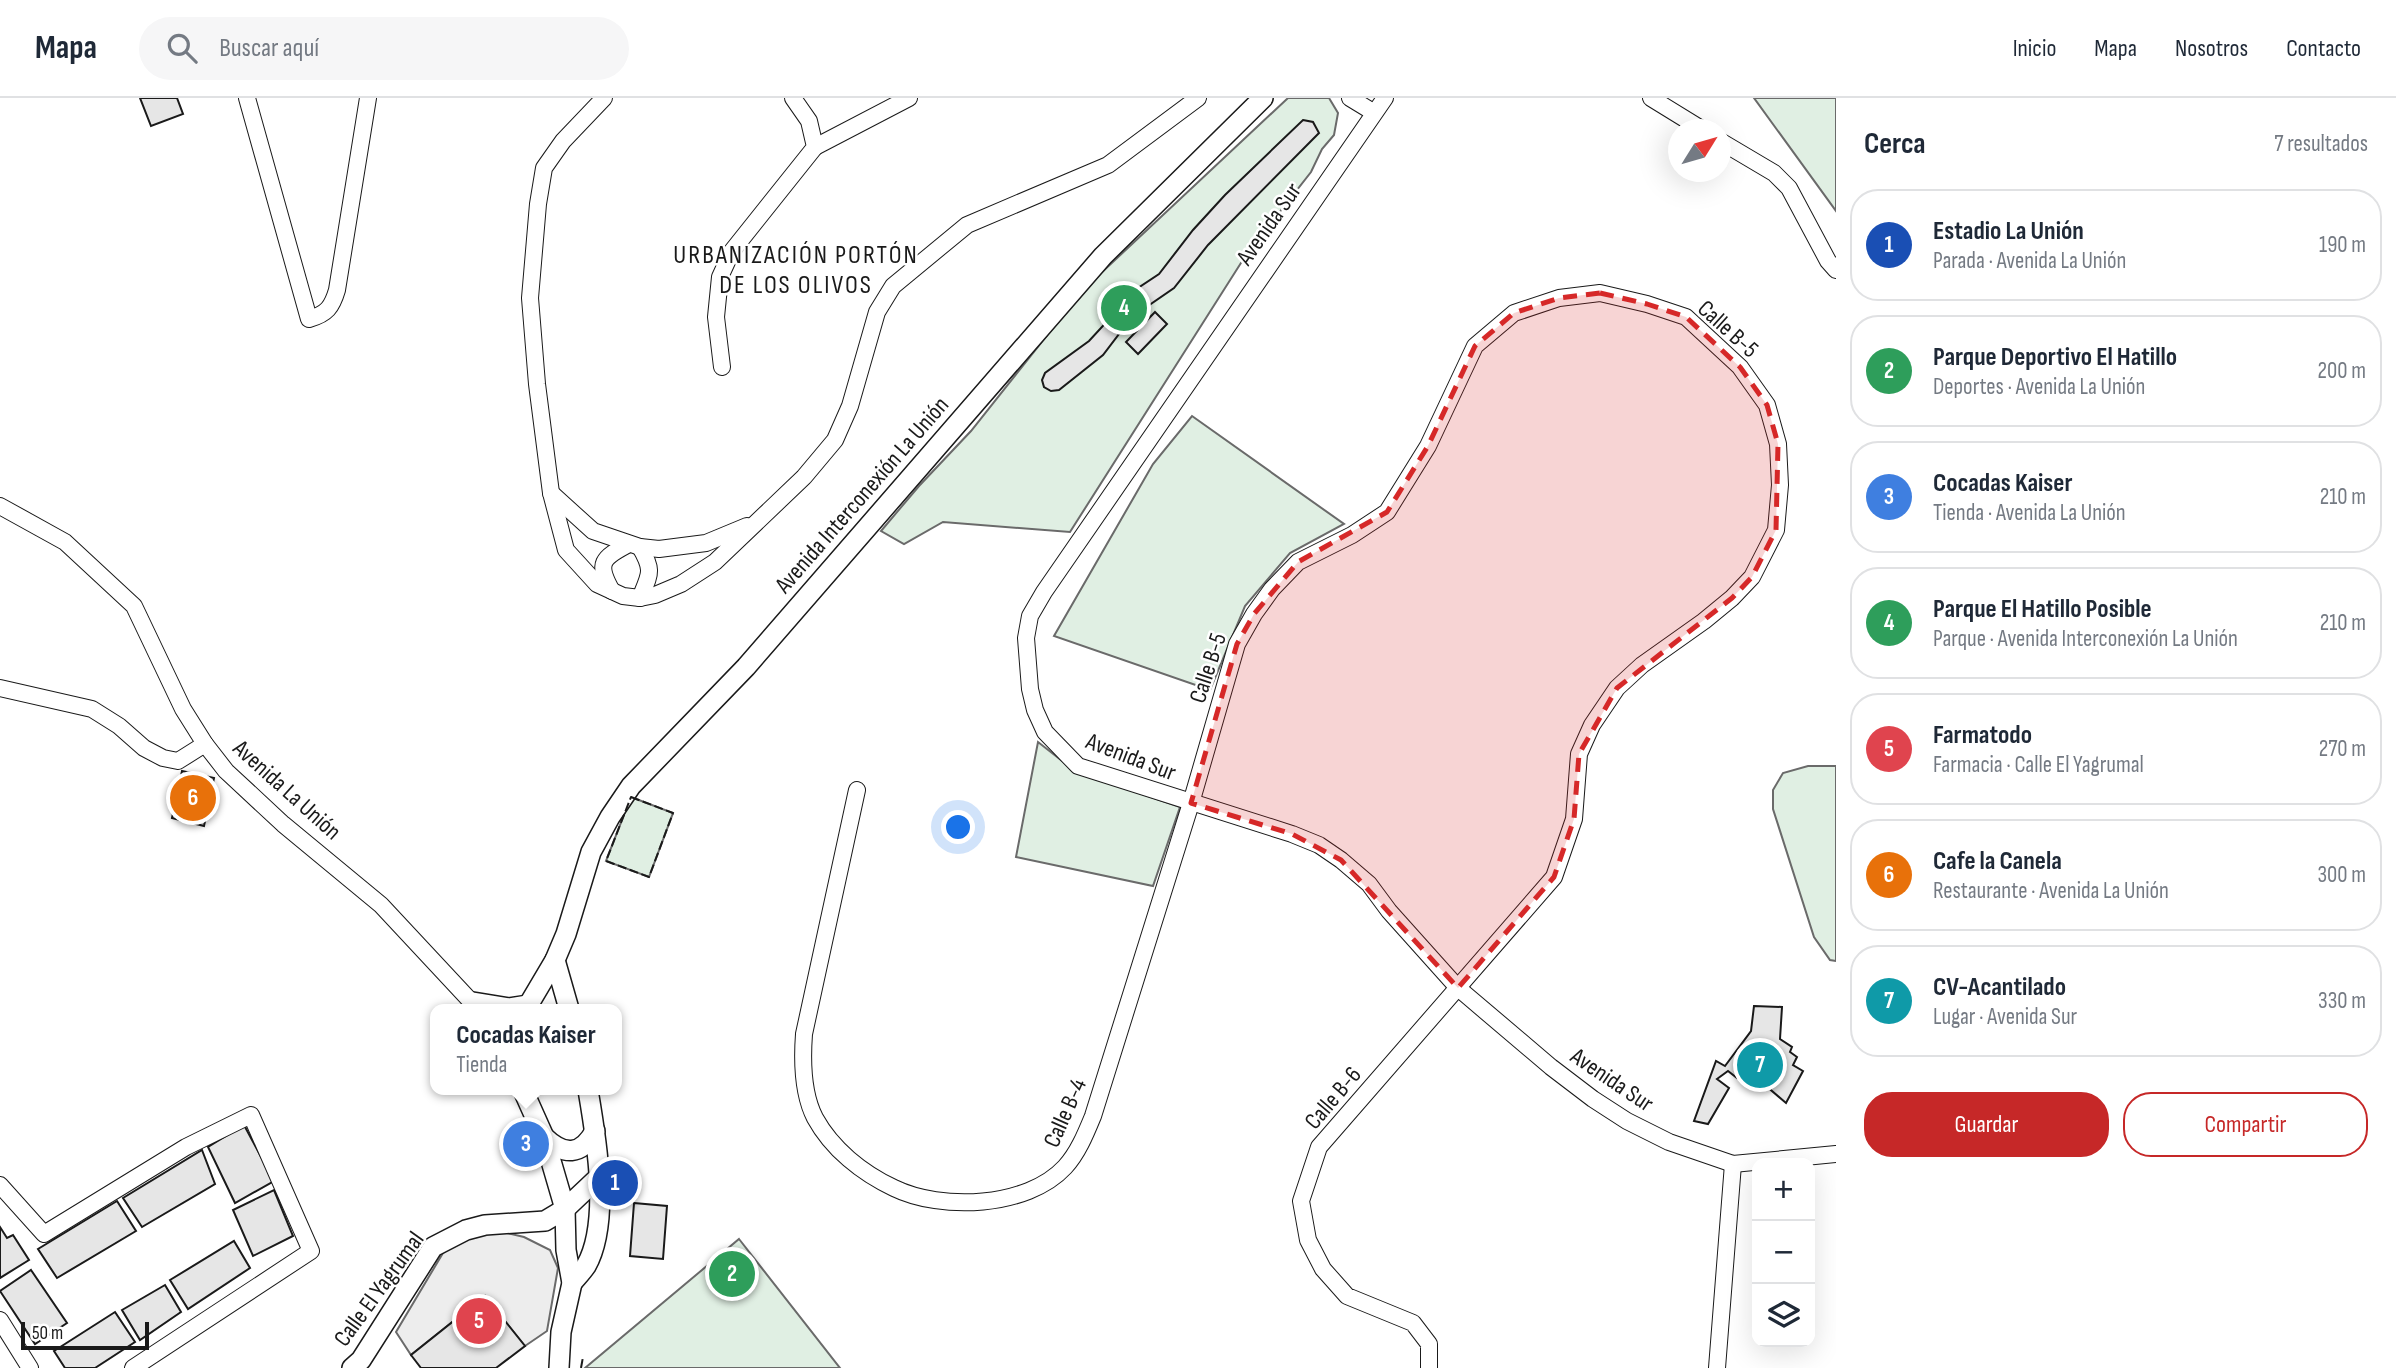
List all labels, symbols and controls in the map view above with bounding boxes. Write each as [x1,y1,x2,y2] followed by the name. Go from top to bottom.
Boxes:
[139,17,629,80] search box
[35,28,97,68] text: Mapa
[163,29,201,67] icon: search
[219,33,319,64] text: Buscar aquí
[2013,34,2056,63] text: Inicio
[2094,34,2137,63] text: Mapa
[2175,34,2248,63] text: Nosotros
[2286,34,2361,63] text: Contacto
[1668,119,1731,182] north arrow
[1864,126,1926,162] text: Cerca
[2274,130,2368,158] text: 7 resultados
[1230,177,1308,272] street label: Avenida Sur
[1933,216,2084,247] text: Estadio La Unión
[1884,231,1894,259] text: 1
[2319,231,2366,259] text: 190 m
[673,240,919,301] district label: URBANIZACIÓN PORTÓN DE LOS OLIVOS
[1933,247,2126,275] text: Parada · Avenida La Unión
[1101,282,1147,334] pin: 4
[1692,294,1764,364] street label: Calle B-5
[1933,342,2177,373] text: Parque Deportivo El Hatillo
[1884,357,1894,385] text: 2
[2318,357,2366,385] text: 200 m
[1933,373,2145,401] text: Deportes · Avenida La Unión
[768,391,955,600] street label: Avenida Interconexión La Unión
[1933,468,2072,499] text: Cocadas Kaiser
[1884,483,1894,511] text: 3
[2320,483,2366,511] text: 210 m
[1933,499,2126,527] text: Tienda · Avenida La Unión
[1933,594,2152,625] text: Parque El Hatillo Posible
[1884,609,1894,637] text: 4
[2320,609,2366,637] text: 210 m
[1933,625,2238,653] text: Parque · Avenida Interconexión La Unión
[1183,629,1233,707] street label: Calle B-5
[1933,720,2032,751] text: Farmatodo
[1081,726,1180,787] street label: Avenida Sur
[226,733,347,846] street label: Avenida La Unión
[1884,735,1894,763] text: 5
[2319,735,2366,763] text: 270 m
[1933,751,2144,779] text: Farmacia · Calle El Yagrumal
[170,772,216,824] pin: 6
[941,810,975,844] your location
[1933,846,2062,877] text: Cafe la Canela
[1884,861,1894,889] text: 6
[2317,861,2366,889] text: 300 m
[1933,877,2169,905] text: Restaurante · Avenida La Unión
[1933,972,2066,1003] text: CV-Acantilado
[1884,987,1894,1015] text: 7
[2318,987,2366,1015] text: 330 m
[1933,1003,2077,1031] text: Lugar · Avenida Sur
[430,1004,622,1095] popup
[456,1020,596,1051] text: Cocadas Kaiser
[1737,1039,1783,1091] pin: 7
[1564,1041,1659,1118] street label: Avenida Sur
[456,1051,507,1079] text: Tienda
[1298,1061,1368,1135] street label: Calle B-6
[1037,1074,1093,1152] street label: Calle B-4
[1864,1092,2109,1157] button: Guardar
[2123,1092,2368,1157] button: Compartir
[503,1118,549,1170] pin: 3
[592,1157,638,1209] pin: 1
[1752,1158,1815,1347] map controls
[1752,1158,1815,1221] button: +
[1752,1221,1815,1284] button: −
[328,1226,430,1352] street label: Calle El Yagrumal
[709,1248,755,1300] pin: 2
[1752,1284,1815,1347] button: layers
[456,1295,502,1347] pin: 5
[21,1319,149,1351] scale bar
[32,1322,63,1345] text: 50 m

